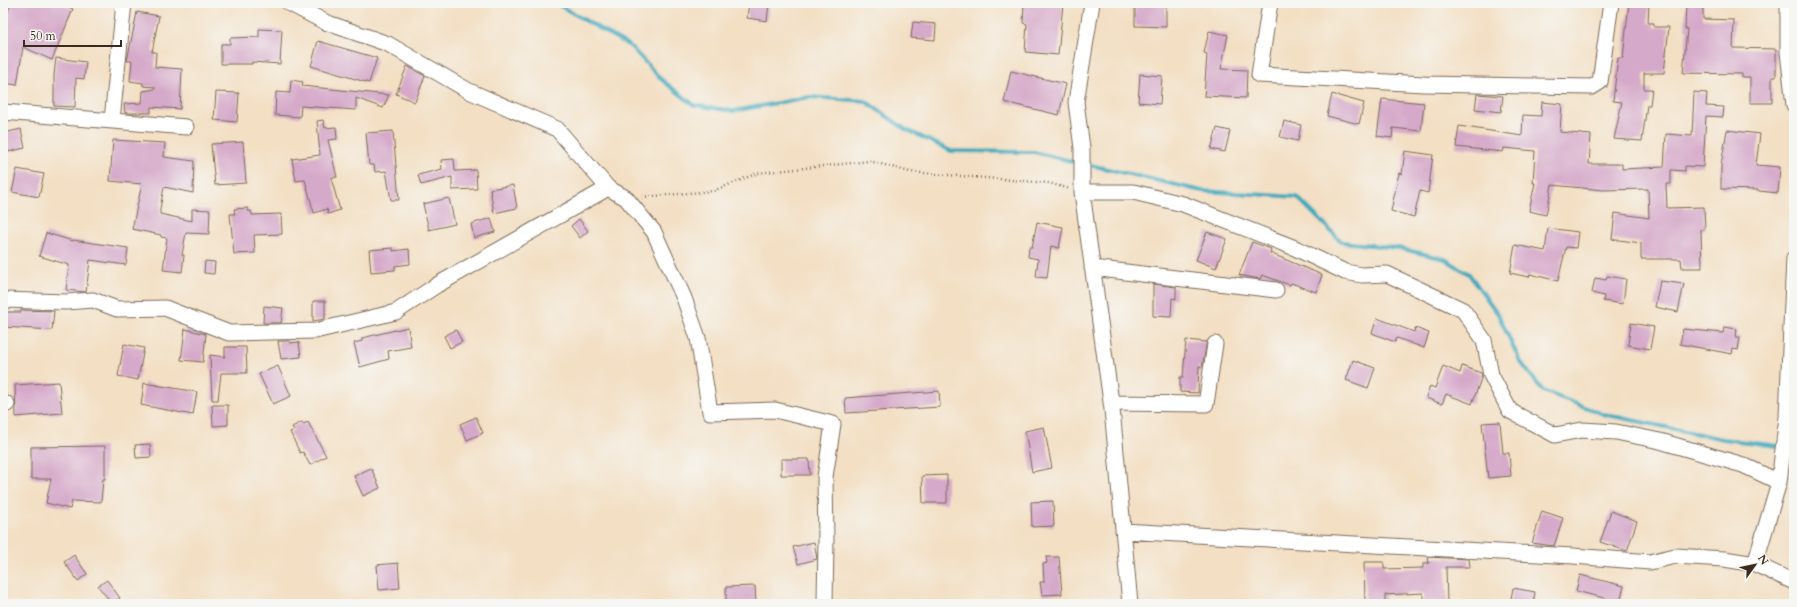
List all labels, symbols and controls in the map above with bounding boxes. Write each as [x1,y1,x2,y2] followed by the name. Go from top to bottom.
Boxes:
[24,22,121,48] scale bar
[30,28,57,44] text: 50 m
[1735,545,1775,585] north arrow
[1754,552,1772,568] text: N

